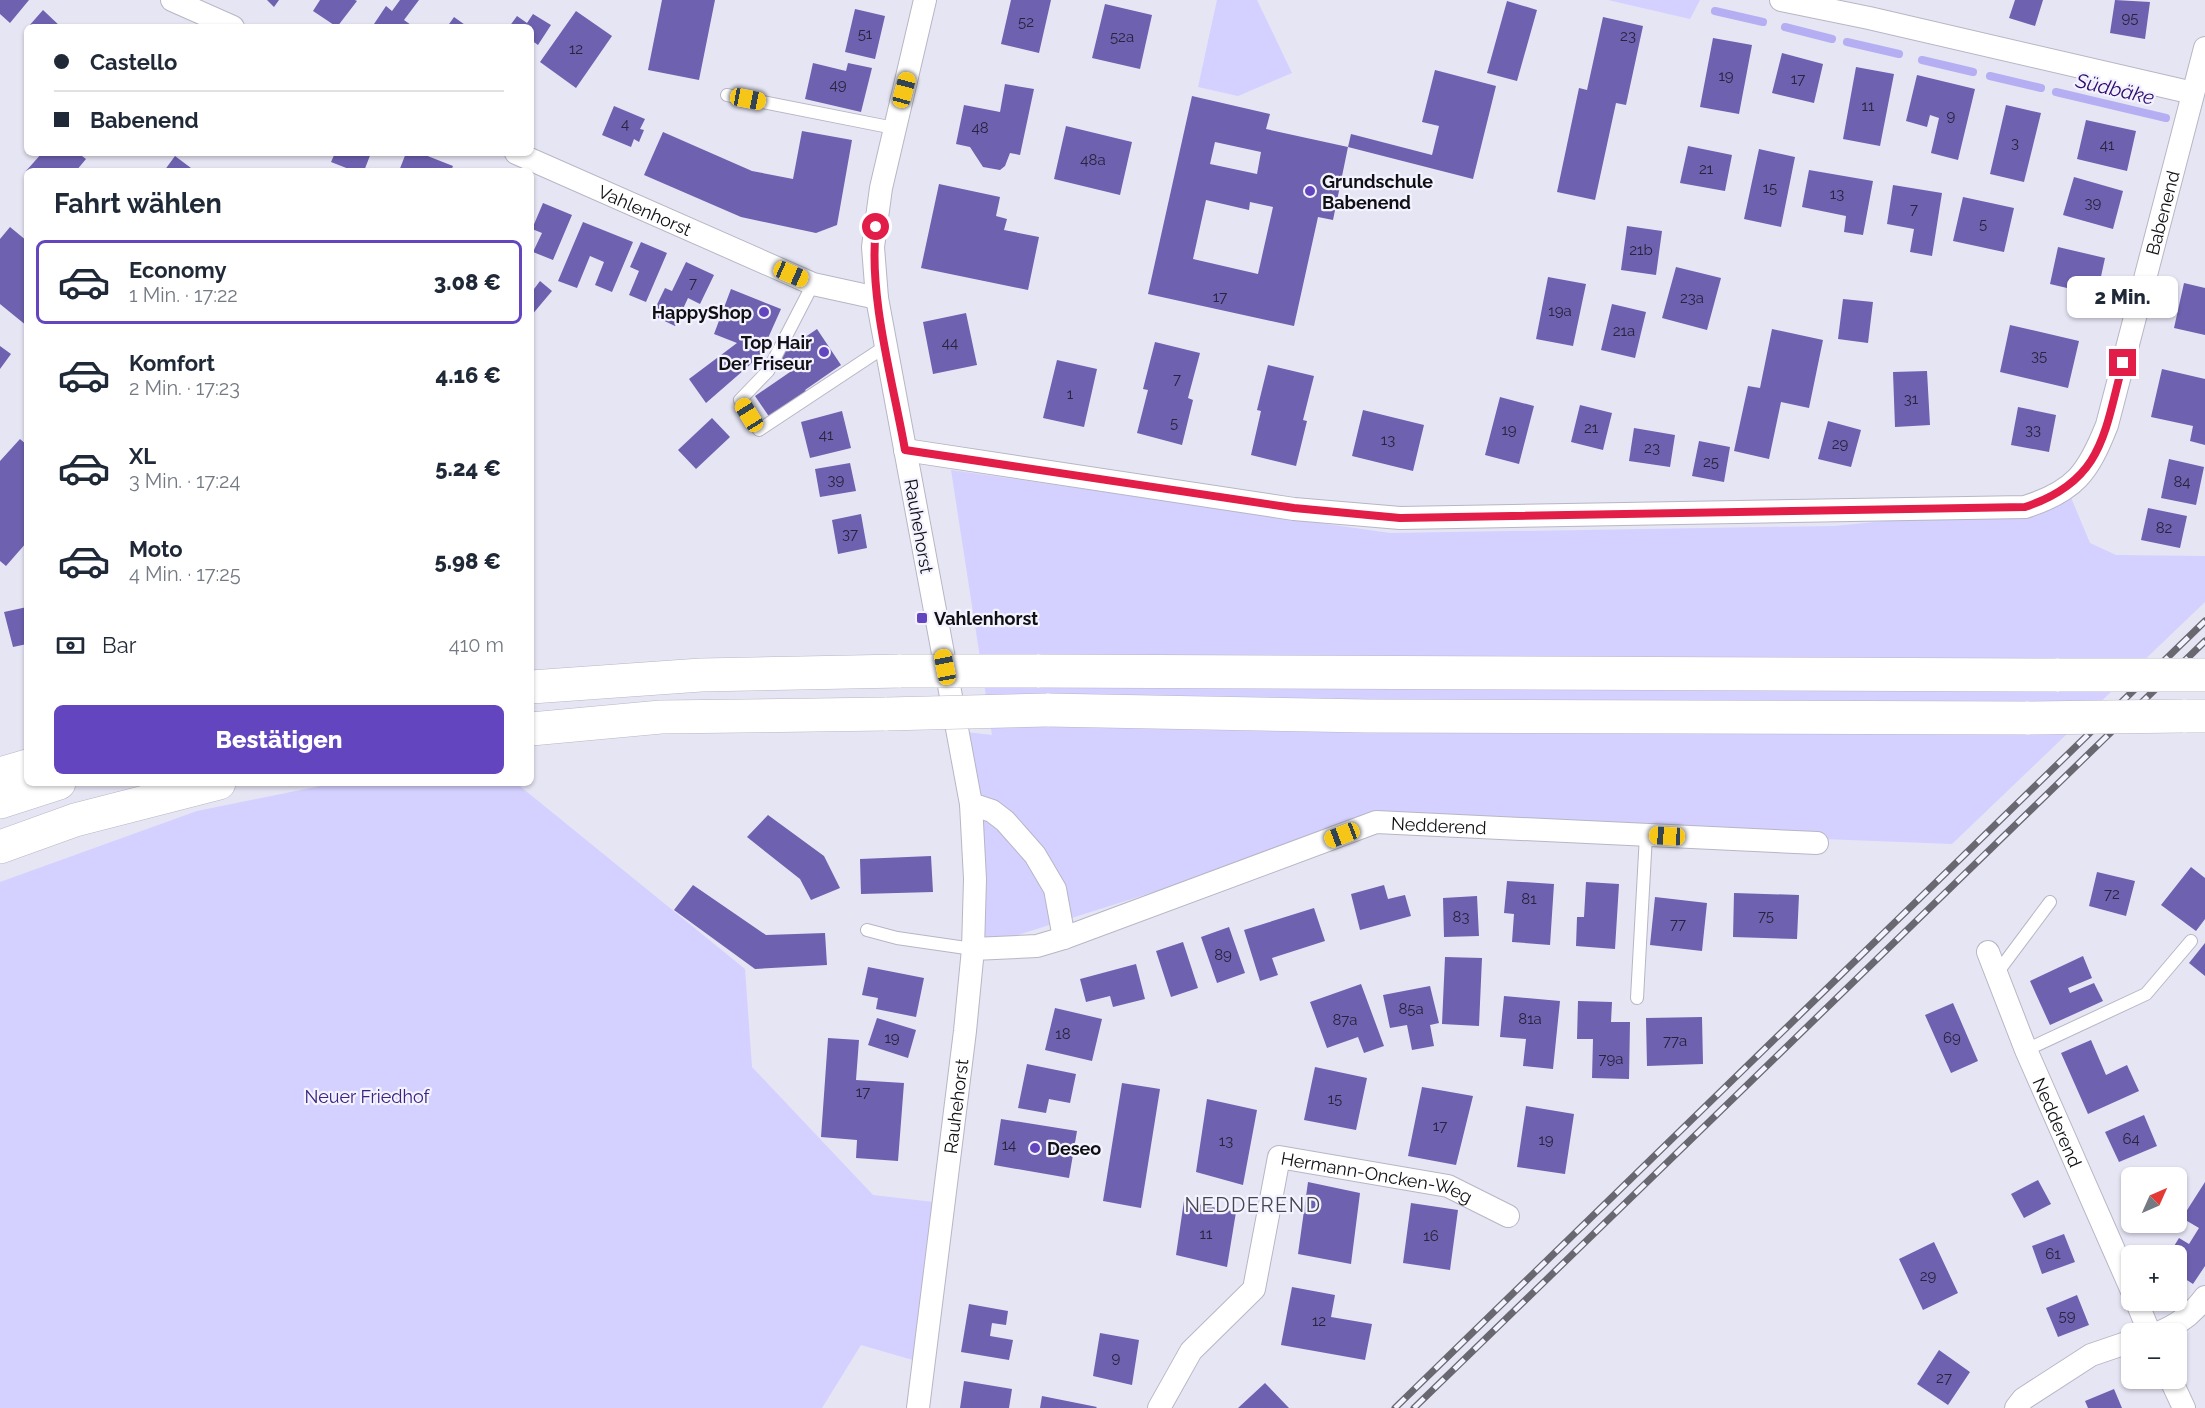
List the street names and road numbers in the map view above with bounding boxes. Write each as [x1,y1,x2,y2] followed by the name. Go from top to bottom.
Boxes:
[2141,168,2183,257] street label: Babenend
[595,180,695,240] street label: Vahlenhorst
[900,477,938,575] street label: Rauhehorst
[1391,812,1487,838] street label: Nedderend
[939,1058,972,1155] street label: Rauhehorst
[2029,1074,2087,1170] street label: Nedderend
[1279,1147,1476,1207] street label: Hermann-Oncken-Weg

